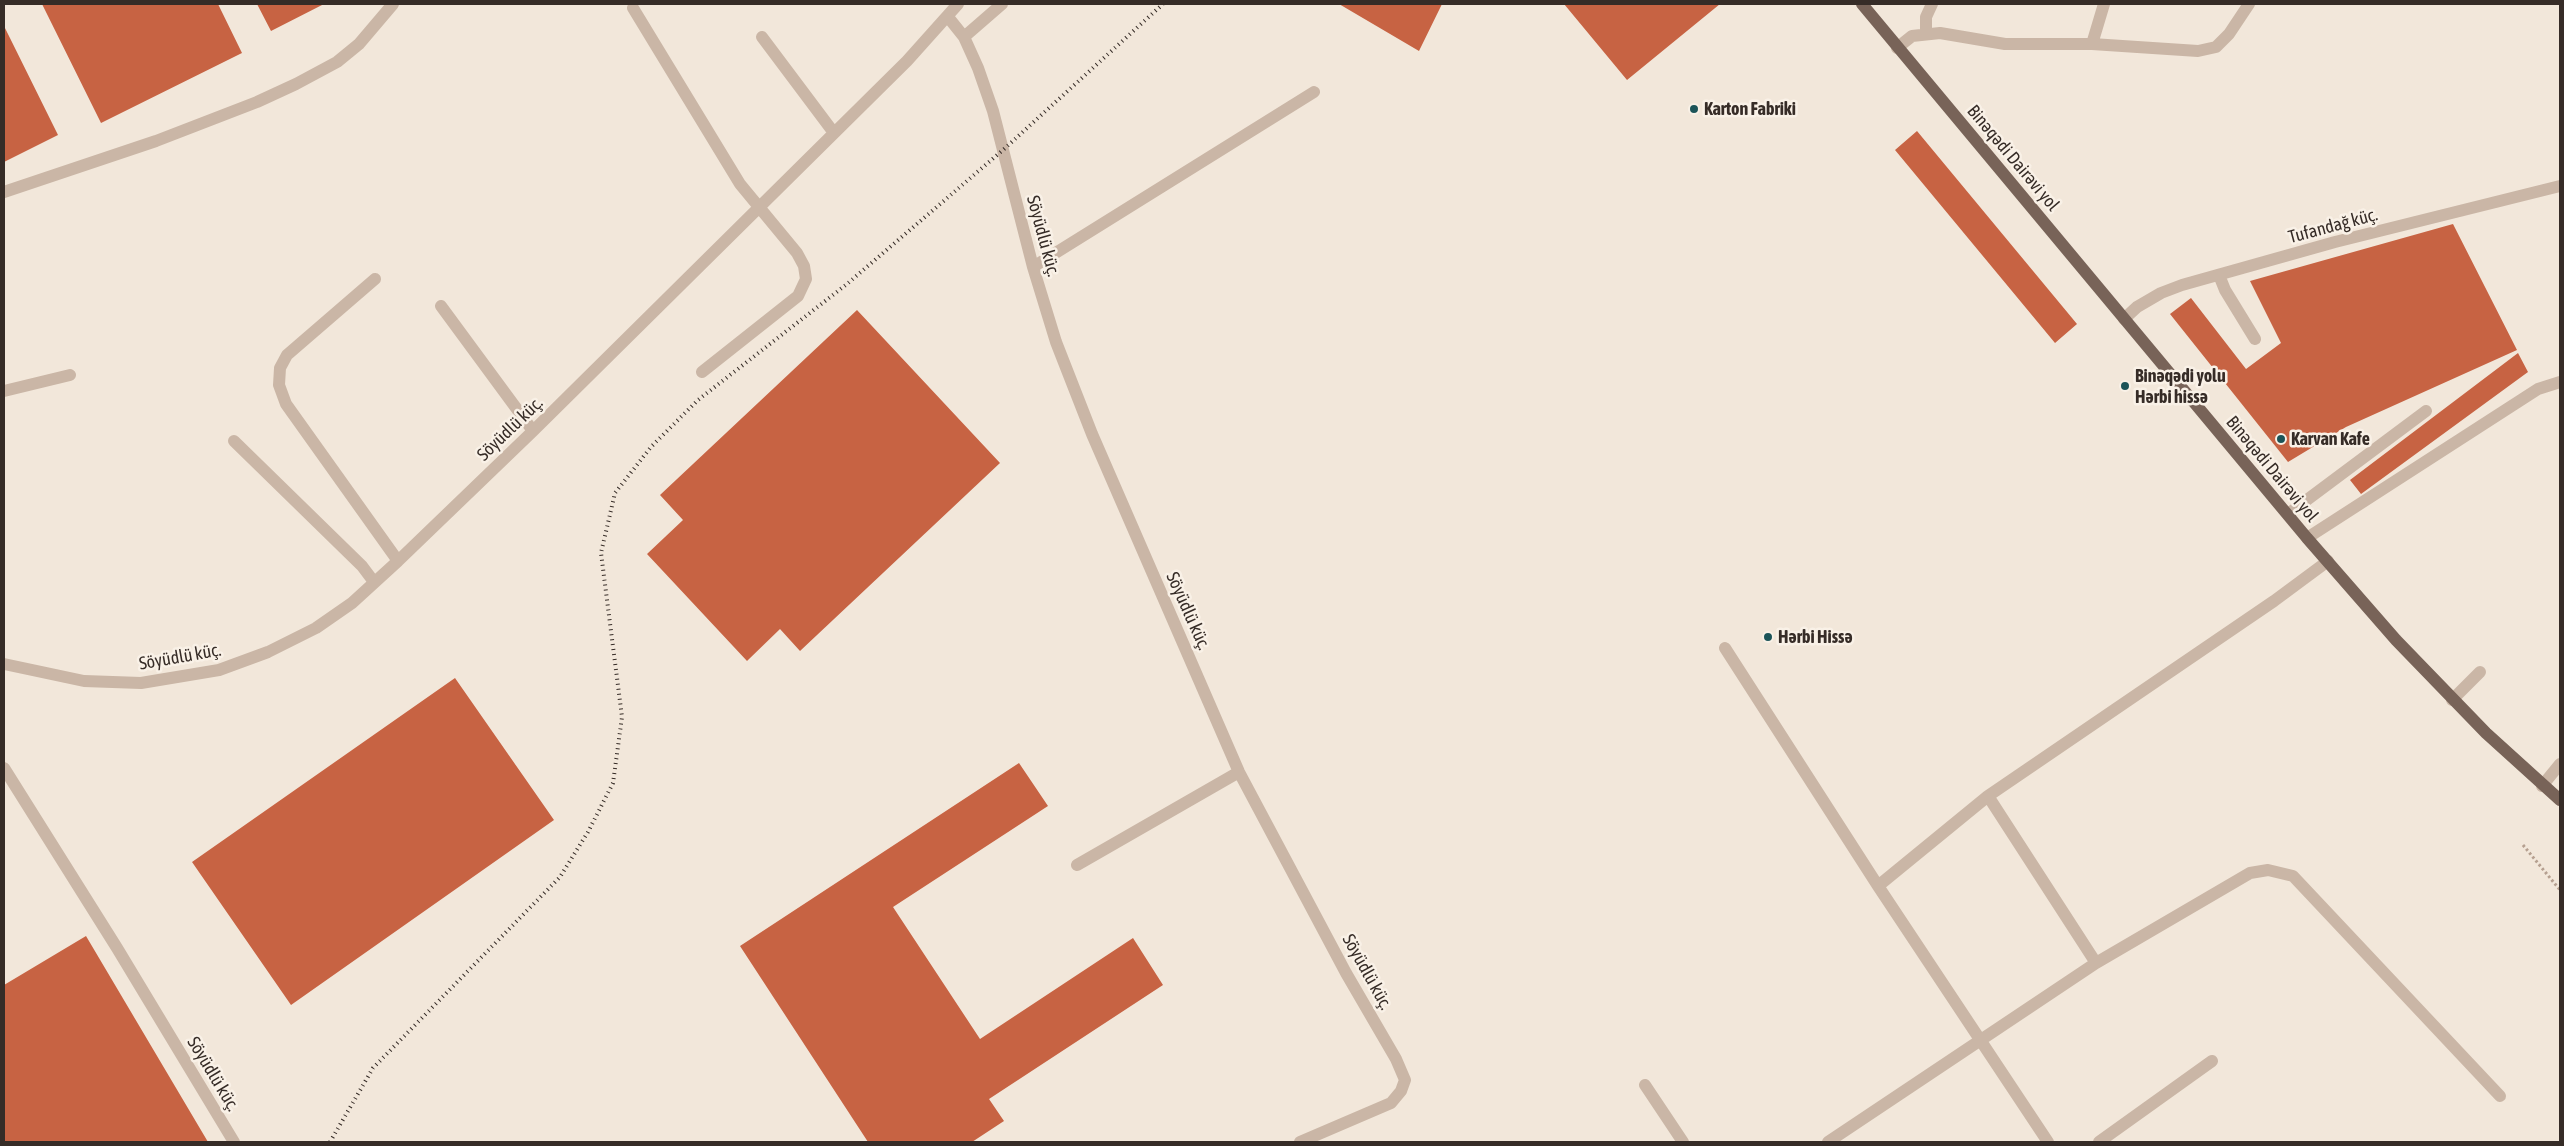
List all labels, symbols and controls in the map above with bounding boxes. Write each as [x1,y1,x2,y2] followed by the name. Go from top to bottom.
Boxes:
[1704,98,1796,120] place label: Karton Fabriki
[1962,101,2064,215] street label: Binəqədi Dairəvi yol
[1688,103,1700,115] marker: Karton Fabriki
[1022,193,1064,279] street label: Söyüdlü küç.
[2286,204,2380,248] street label: Tufandağ küç.
[2135,365,2226,408] place label: Binəqədi yolu Hərbi hissə
[2119,380,2131,392] marker: Binəqədi yolu Hərbi hissə
[473,392,547,466] street label: Söyüdlü küç.
[2221,412,2323,526] street label: Binəqədi Dairəvi yol
[2291,428,2370,450] place label: Karvan Kafe
[2275,433,2287,445] marker: Karvan Kafe
[1161,569,1215,653] street label: Söyüdlü küç.
[1778,626,1853,648] place label: Hərbi Hissə
[1762,631,1774,643] marker: Hərbi Hissə
[137,639,223,675] street label: Söyüdlü küç.
[1337,931,1397,1013] street label: Söyüdlü küç.
[182,1033,244,1115] street label: Söyüdlü küç.

